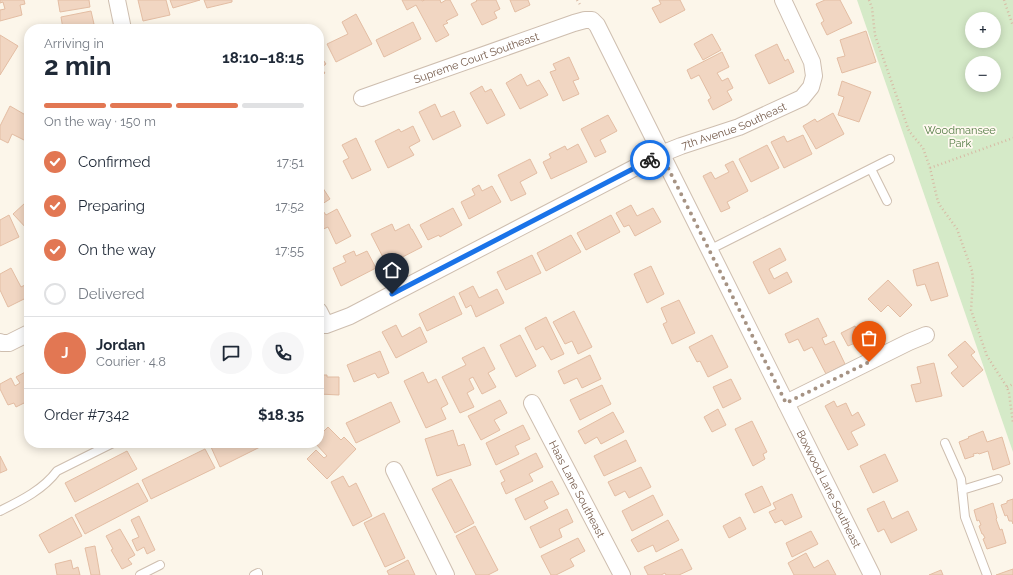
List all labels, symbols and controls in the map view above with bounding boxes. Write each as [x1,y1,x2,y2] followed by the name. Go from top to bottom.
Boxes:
[965,12,1001,92] map controls
[965,12,1001,48] button: +
[412,30,541,86] street label: Supreme Court Southeast
[44,36,104,51] text: Arriving in
[222,49,304,67] text: 18:10–18:15
[44,51,111,81] text: 2 min
[965,56,1001,92] button: −
[680,100,789,152] street label: 7th Avenue Southeast
[44,114,156,129] text: On the way · 150 m
[924,124,996,150] park label: Woodmansee Park
[630,140,670,180] courier
[639,149,661,171] icon: bike
[44,151,66,173] icon: check
[78,153,151,171] text: Confirmed
[276,155,304,170] text: 17:51
[44,195,66,217] icon: check
[78,197,145,215] text: Preparing
[275,199,304,214] text: 17:52
[44,239,66,261] icon: check
[78,241,156,259] text: On the way
[275,243,304,258] text: 17:55
[375,253,409,294] pin
[381,259,403,281] icon: home
[78,285,145,303] text: Delivered
[852,321,886,362] pin
[858,327,880,349] icon: bag
[210,332,252,374] button: chat
[262,332,304,374] button: phone
[96,336,145,354] text: Jordan
[61,344,69,362] text: J
[96,354,166,369] text: Courier · 4.8
[44,406,129,424] text: Order #7342
[258,406,304,424] text: $18.35
[794,428,864,551] street label: Boxwood Lane Southeast
[546,438,607,540] street label: Haas Lane Southeast

